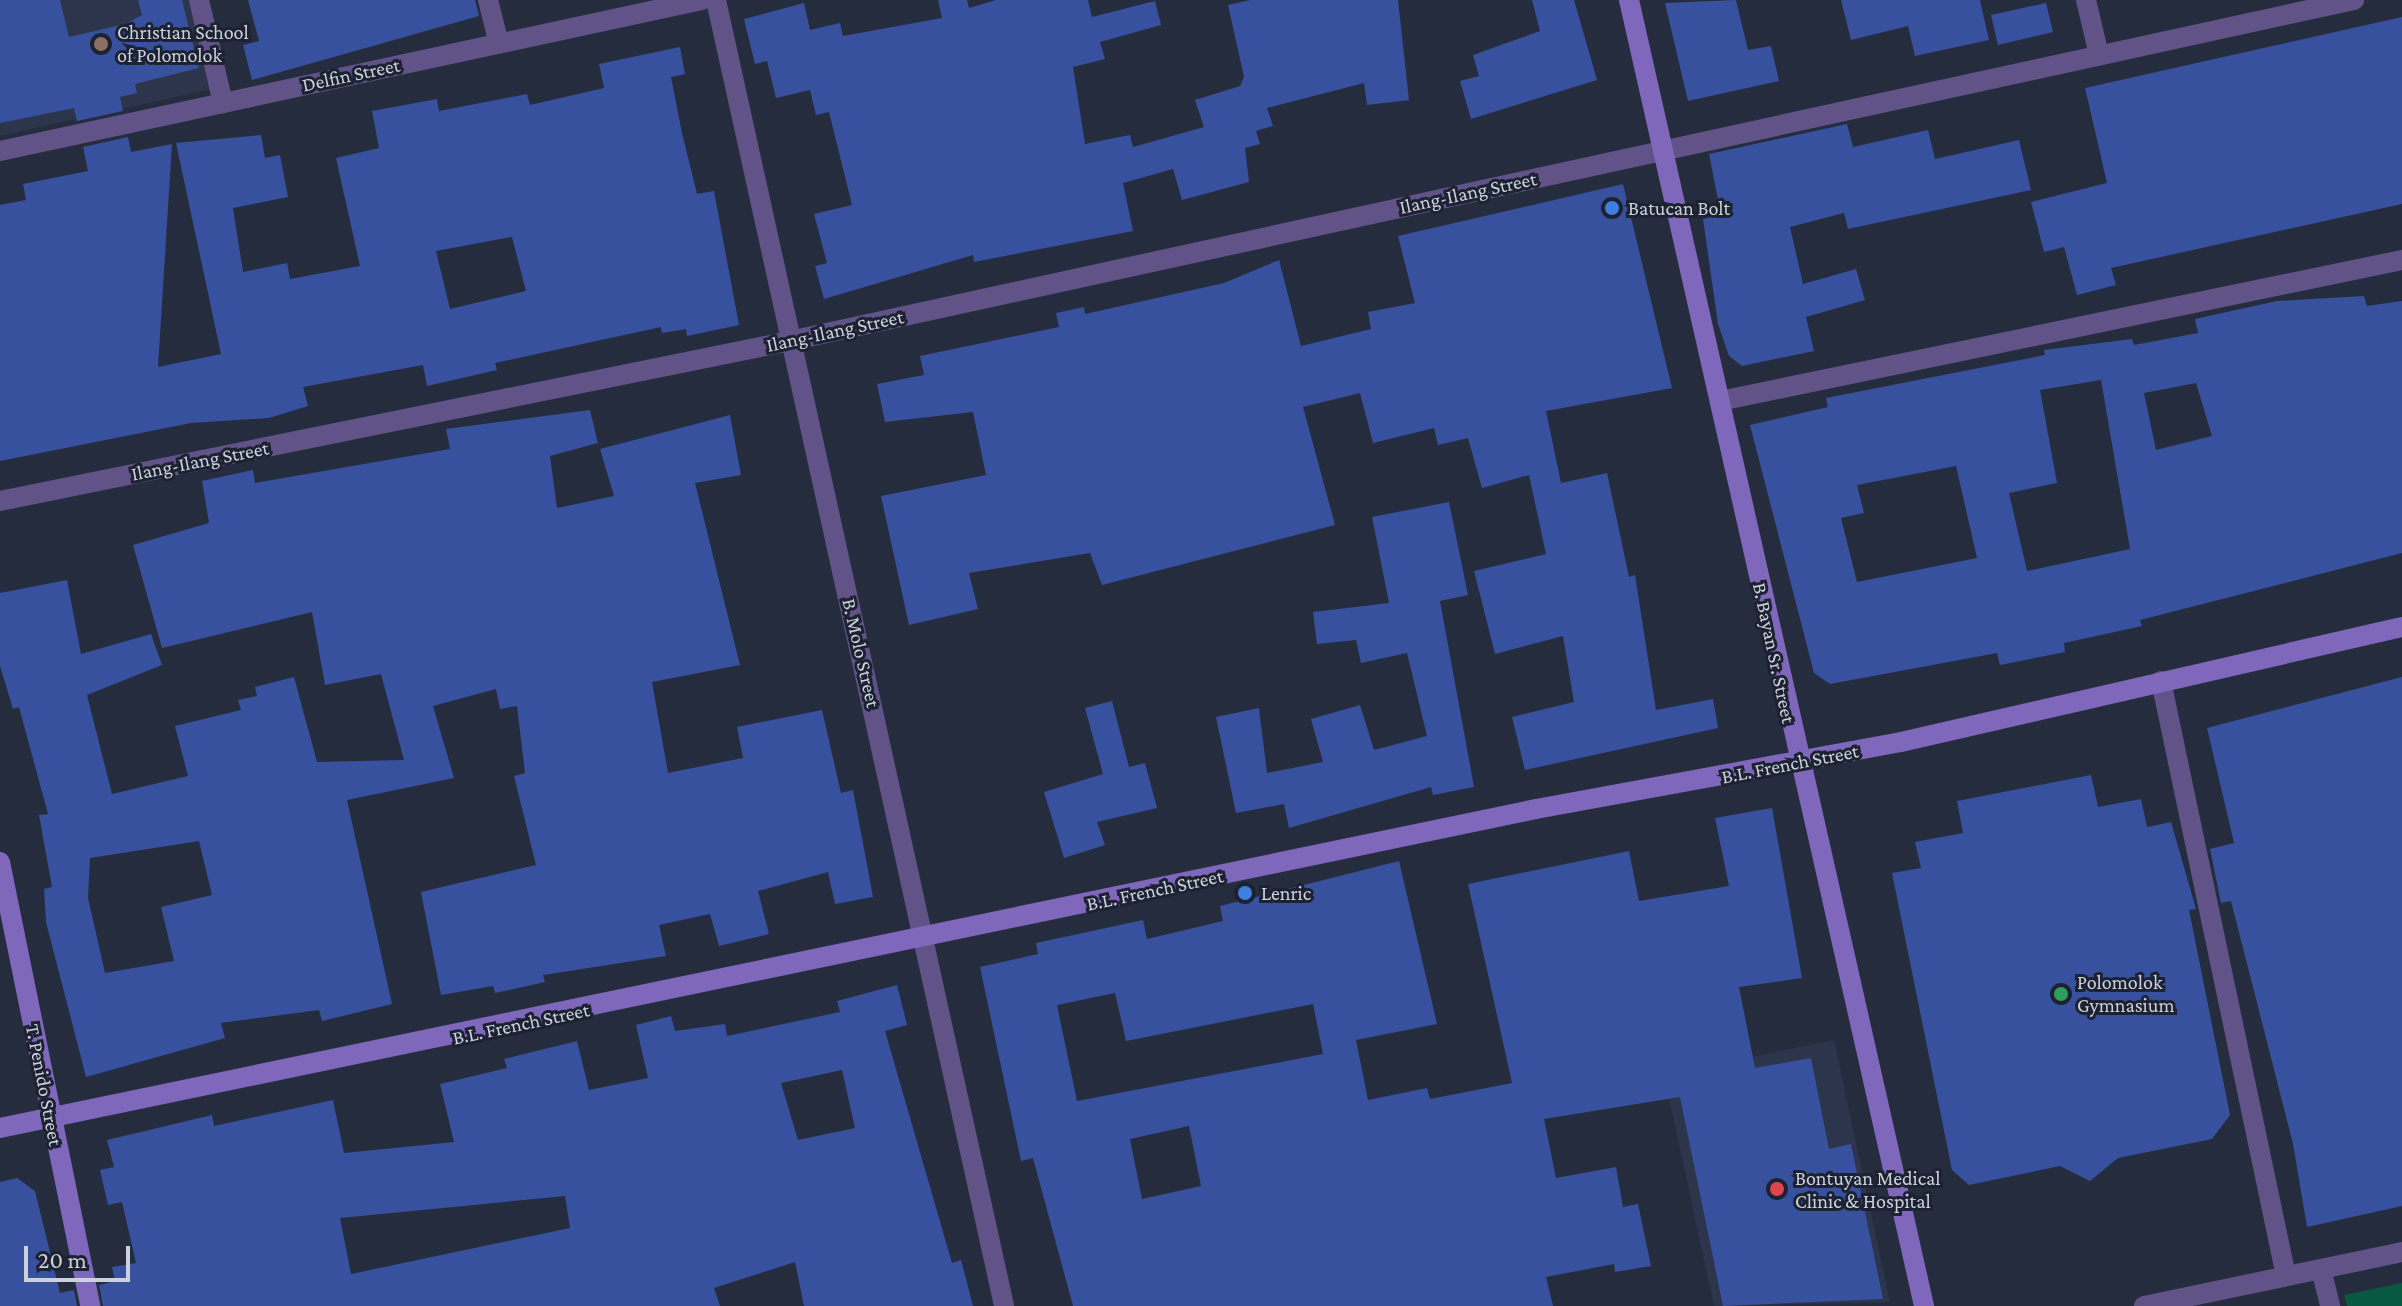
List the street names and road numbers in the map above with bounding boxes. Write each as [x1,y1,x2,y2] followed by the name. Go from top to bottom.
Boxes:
[300,53,402,97] street label: Delfin Street
[1397,167,1539,219] street label: Ilang-Ilang Street
[764,305,906,357] street label: Ilang-Ilang Street
[129,436,271,486] street label: Ilang-Ilang Street
[1747,580,1801,726] street label: B. Bayan Sr. Street
[837,596,885,710] street label: B. Molo Street
[1719,739,1861,789] street label: B.L. French Street
[1084,864,1226,916] street label: B.L. French Street
[450,998,592,1050] street label: B.L. French Street
[20,1022,68,1148] street label: T. Penido Street

